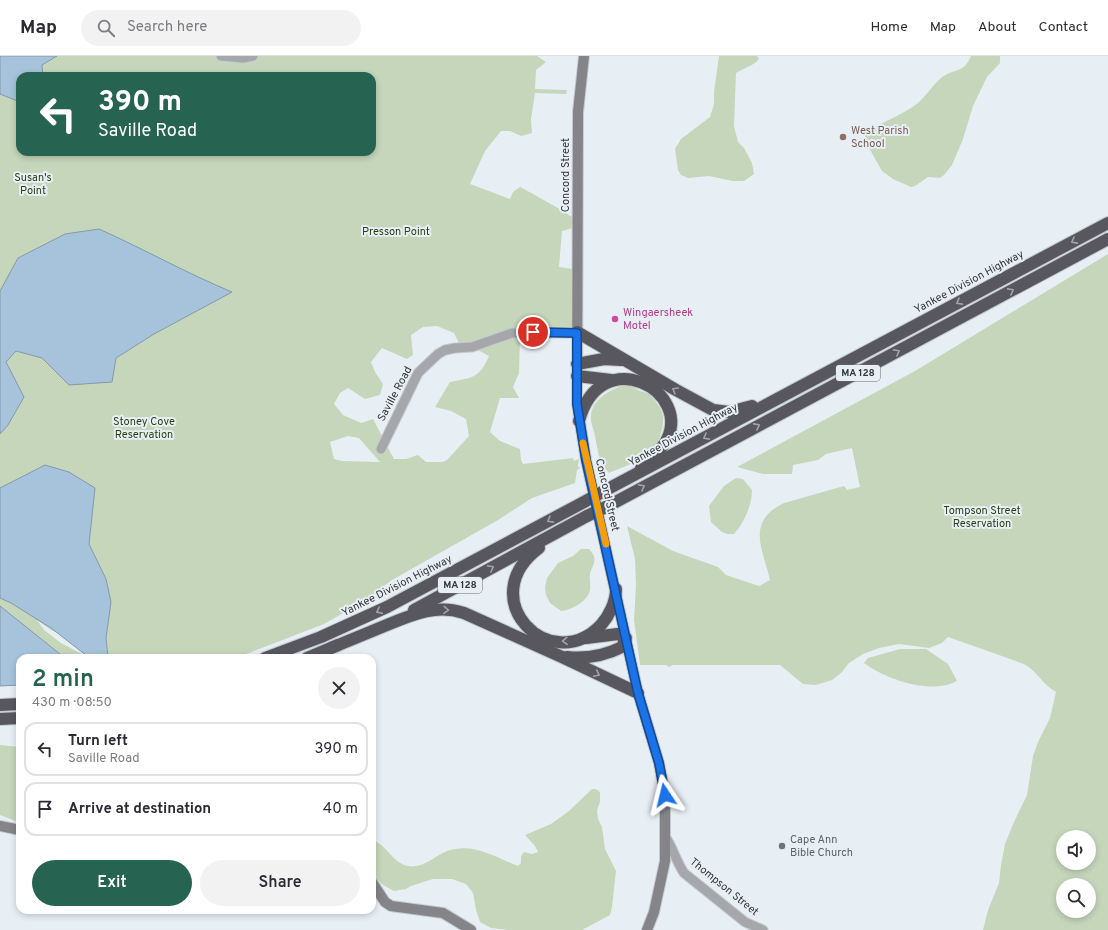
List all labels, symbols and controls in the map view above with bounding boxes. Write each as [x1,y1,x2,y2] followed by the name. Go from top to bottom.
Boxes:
[81,10,361,46] search box
[20,16,57,40] text: Map
[95,17,117,39] icon: search
[127,18,207,37] text: Search here
[871,19,908,36] text: Home
[930,19,956,36] text: Map
[978,19,1017,36] text: About
[1039,19,1088,36] text: Contact
[98,85,182,121] text: 390 m
[32,88,84,140] icon: left
[98,120,197,143] text: Saville Road
[851,124,909,151] place label: West Parish School
[838,132,848,142] marker: West Parish School
[559,138,573,212] street label: Concord Street
[14,171,52,198] park label: Susan's Point
[362,225,430,239] park label: Presson Point
[1070,236,1078,244] one-way arrow
[912,247,1026,317] street label: Yankee Division Highway
[1007,288,1015,296] one-way arrow
[956,298,963,305] one-way arrow
[623,306,693,333] place label: Wingaersheek Motel
[610,314,620,324] marker: Wingaersheek Motel
[516,315,550,349] pin
[522,321,544,343] icon: arrive
[893,349,900,357] one-way arrow
[375,364,415,424] street label: Saville Road
[836,365,880,381] road number: MA 128
[672,387,679,394] one-way arrow
[626,400,740,470] street label: Yankee Division Highway
[113,415,175,442] park label: Stoney Cove Reservation
[753,424,760,431] one-way arrow
[702,433,710,440] one-way arrow
[592,457,622,533] street label: Concord Street
[638,485,646,492] one-way arrow
[943,504,1021,531] park label: Tompson Street Reservation
[547,516,554,523] one-way arrow
[339,552,455,620] street label: Yankee Division Highway
[487,566,494,573] one-way arrow
[438,577,482,593] road number: MA 128
[443,605,449,614] one-way arrow
[376,606,383,614] one-way arrow
[562,637,568,646] one-way arrow
[32,665,94,695] text: 2 min
[318,667,360,709] button: close
[593,669,600,677] one-way arrow
[32,695,112,711] text: 430 m · 08:50
[68,732,128,751] text: Turn left
[34,738,56,760] icon: left
[315,740,358,759] text: 390 m
[68,751,140,767] text: Saville Road
[644,774,686,816] position arrow
[34,798,56,820] icon: arrive
[68,800,211,819] text: Arrive at destination
[323,800,358,819] text: 40 m
[1056,830,1096,918] map controls
[1056,830,1096,870] button: sound
[790,833,853,860] place label: Cape Ann Bible Church
[777,841,787,851] marker: Cape Ann Bible Church
[687,855,761,919] street label: Thompson Street
[32,860,192,906] button: Exit
[200,860,360,906] button: Share
[1056,878,1096,918] button: search

